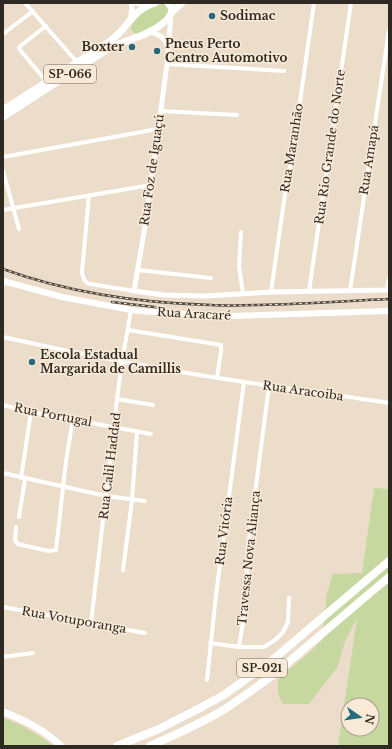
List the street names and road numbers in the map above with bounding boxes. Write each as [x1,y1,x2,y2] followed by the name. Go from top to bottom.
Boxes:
[44,65,96,83] road number: SP-066
[311,68,348,226] street label: Rua Rio Grande do Norte
[277,102,306,194] street label: Rua Maranhão
[136,113,167,227] street label: Rua Foz de Iguaçú
[356,124,381,196] street label: Rua Amapá
[157,304,232,323] street label: Rua Aracaré
[262,377,345,404] street label: Rua Aracoiba
[13,400,94,429] street label: Rua Portugal
[95,412,124,520] street label: Rua Calil Haddad
[234,489,263,626] street label: Travessa Nova Aliança
[212,495,235,566] street label: Rua Vitória
[20,603,128,636] street label: Rua Votuporanga
[237,659,287,677] road number: SP-021

